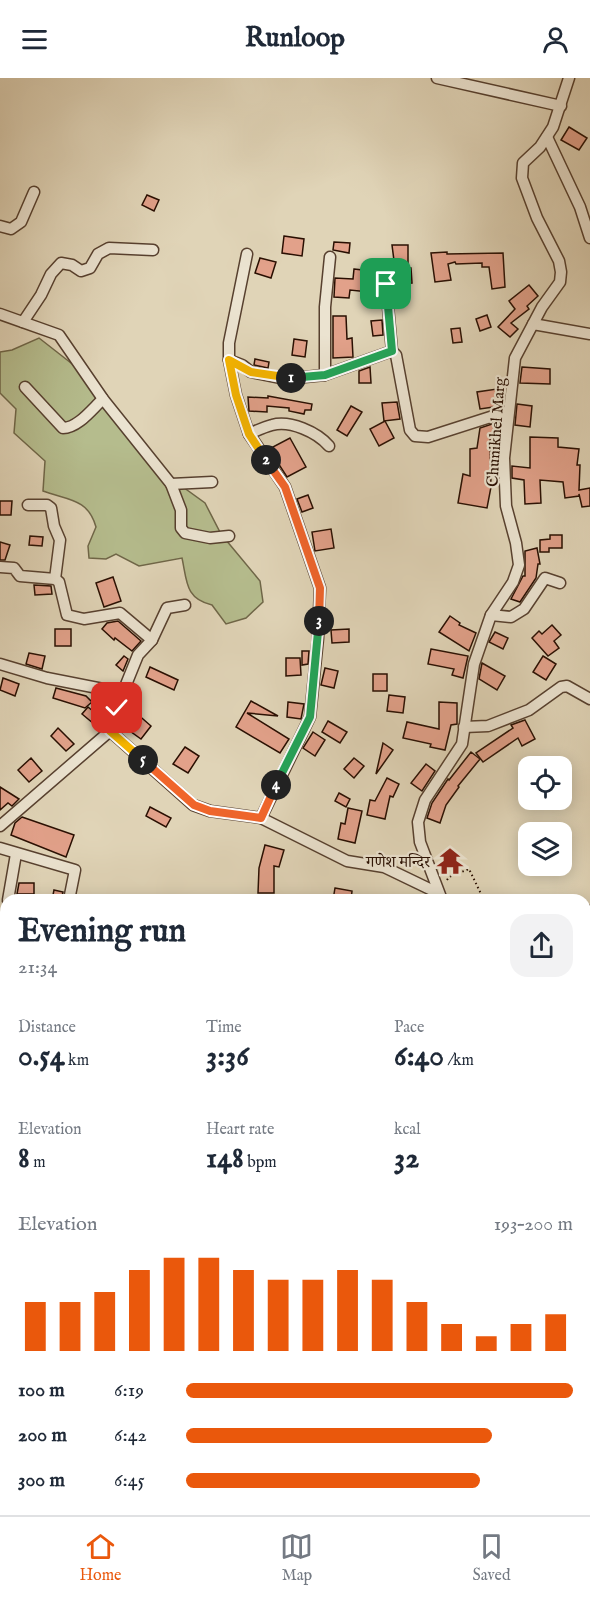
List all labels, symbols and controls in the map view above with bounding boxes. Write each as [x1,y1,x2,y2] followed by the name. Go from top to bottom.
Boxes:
[245,22,345,56] text: Runloop
[18,23,51,56] icon: menu
[539,23,572,56] icon: person
[360,258,411,309] pin
[369,267,402,300] icon: arrive
[276,363,306,393] pin: 1
[288,368,294,388] text: 1
[483,376,511,488] street label: Chunikhel Marg
[251,445,281,475] pin: 2
[262,450,270,470] text: 2
[304,606,334,636] pin: 3
[316,611,322,631] text: 3
[91,682,142,733] pin
[100,691,133,724] icon: check
[128,745,158,775] pin: 5
[140,750,146,770] text: 5
[518,756,572,876] map controls
[518,756,572,810] button: locate
[261,770,291,800] pin: 4
[272,775,280,795] text: 4
[518,822,572,876] button: layers
[435,846,465,876] temple icon: गणेश मन्दिर
[365,852,431,873] place label: गणेश मन्दिर
[18,911,186,953] text: Evening run
[510,914,573,977] button: share
[18,955,57,980] text: 21:34
[18,1018,76,1038] text: Distance
[206,1018,242,1038] text: Time
[394,1018,424,1038] text: Pace
[18,1038,65,1076] text: 0.54
[206,1038,249,1076] text: 3:36
[394,1038,444,1076] text: 6:40
[65,1051,89,1071] text: km
[444,1051,474,1071] text: /km
[18,1120,81,1140] text: Elevation
[206,1120,274,1140] text: Heart rate
[394,1120,421,1140] text: kcal
[18,1140,30,1178] text: 8
[206,1140,244,1178] text: 148
[394,1140,419,1178] text: 32
[30,1153,46,1173] text: m
[244,1153,277,1173] text: bpm
[18,1212,97,1237] text: Elevation
[494,1212,573,1237] text: 193–200 m
[18,1378,65,1403] text: 100 m
[114,1378,144,1403] text: 6:19
[18,1423,67,1448] text: 200 m
[114,1423,147,1448] text: 6:42
[18,1468,65,1493] text: 300 m
[114,1468,145,1493] text: 6:45
[80,1530,121,1586] tab: Home
[280,1530,313,1586] tab: Map
[473,1530,510,1586] tab: Saved

